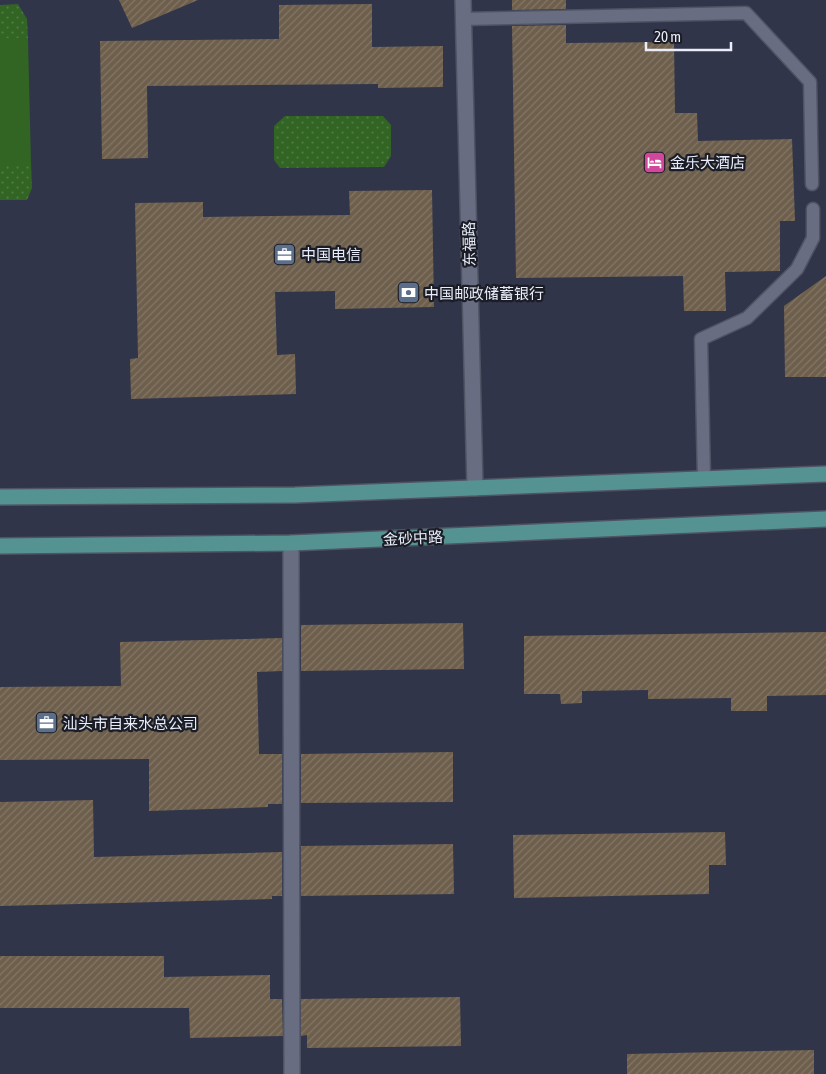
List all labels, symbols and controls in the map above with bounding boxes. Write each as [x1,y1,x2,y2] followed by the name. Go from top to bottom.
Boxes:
[646,20,731,52] scale bar
[654,28,681,45] text: 20 m
[642,150,666,174] hotel icon: 金乐大酒店
[670,154,745,171] place label: 金乐大酒店
[460,221,478,267] street label: 东福路
[273,242,297,266] office icon: 中国电信
[301,246,361,263] place label: 中国电信
[396,281,420,305] bank icon: 中国邮政储蓄银行
[424,285,544,302] place label: 中国邮政储蓄银行
[383,528,443,548] street label: 金砂中路
[35,711,59,735] office icon: 汕头市自来水总公司
[63,715,198,732] place label: 汕头市自来水总公司

